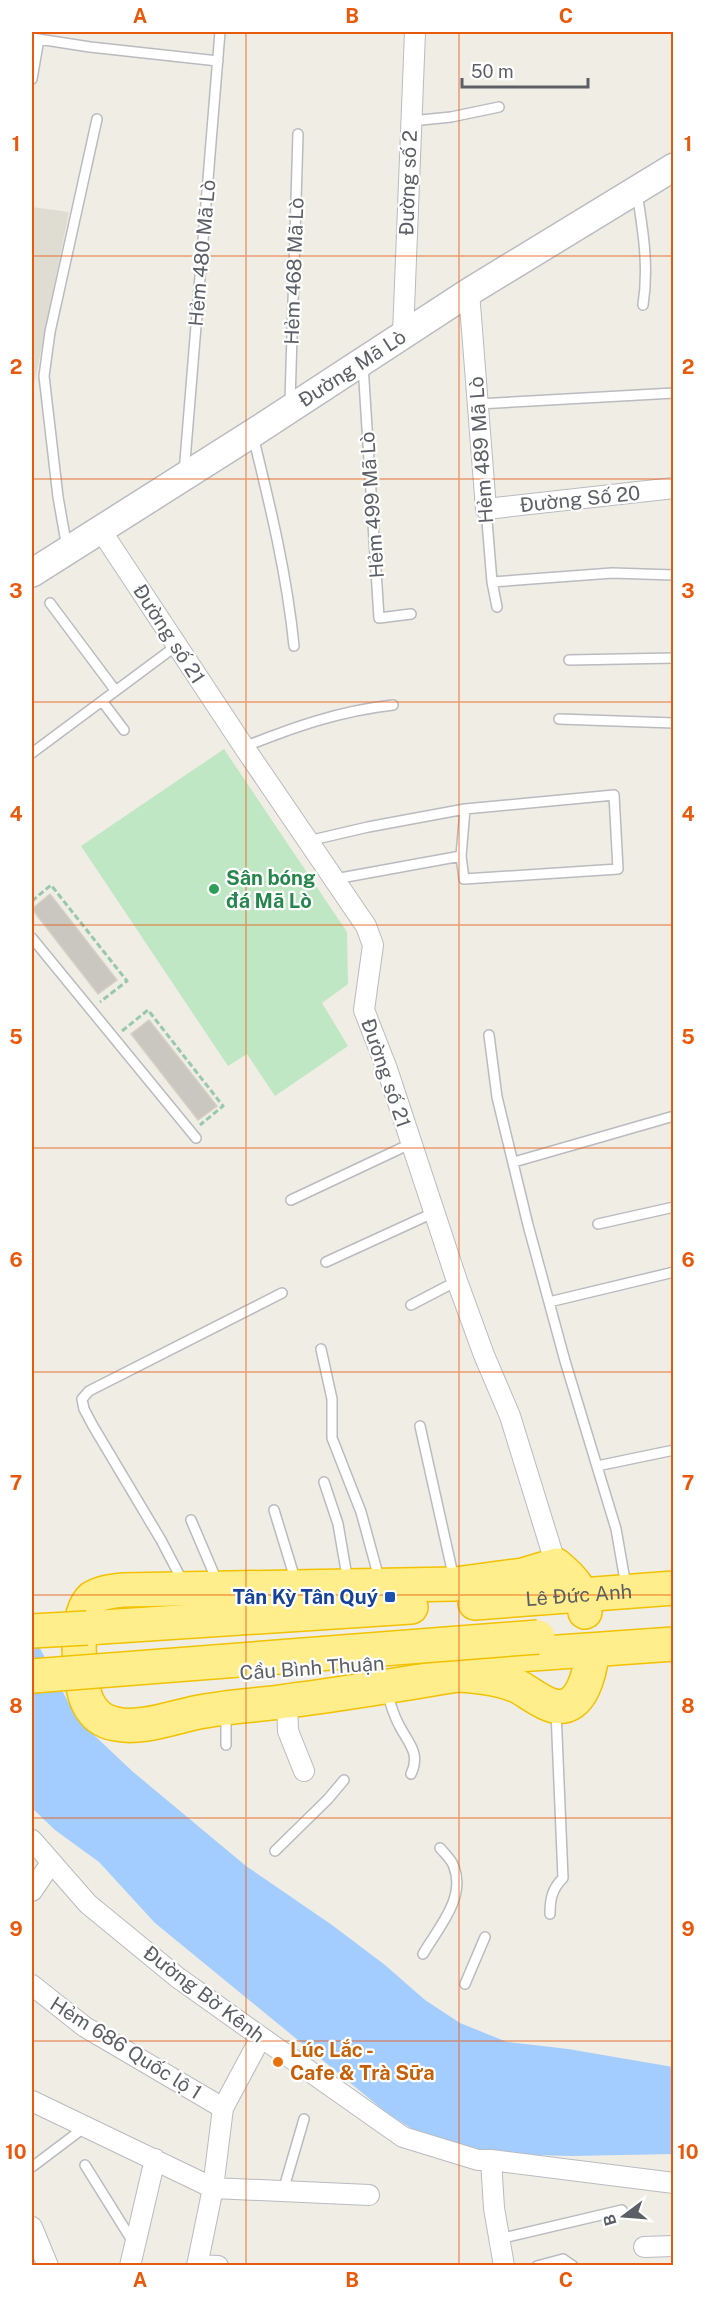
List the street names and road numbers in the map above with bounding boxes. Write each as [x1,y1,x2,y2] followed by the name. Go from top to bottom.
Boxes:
[394,130,422,236] street label: Đường số 2
[184,179,220,327] street label: Hẻm 480 Mã Lò
[279,197,309,345] street label: Hẻm 468 Mã Lò
[294,324,411,412] street label: Đường Mã Lò
[464,376,498,524] street label: Hẻm 489 Mã Lò
[355,431,389,579] street label: Hẻm 499 Mã Lò
[518,481,642,517] street label: Đường Số 20
[128,580,210,688] street label: Đường số 21
[356,1015,416,1131] street label: Đường số 21
[525,1579,633,1611] street label: Lê Đức Anh
[239,1651,385,1685] street label: Cầu Bình Thuận
[139,1941,269,2047] street label: Đường Bờ Kênh
[46,1992,206,2104] street label: Hẻm 686 Quốc lộ 1

